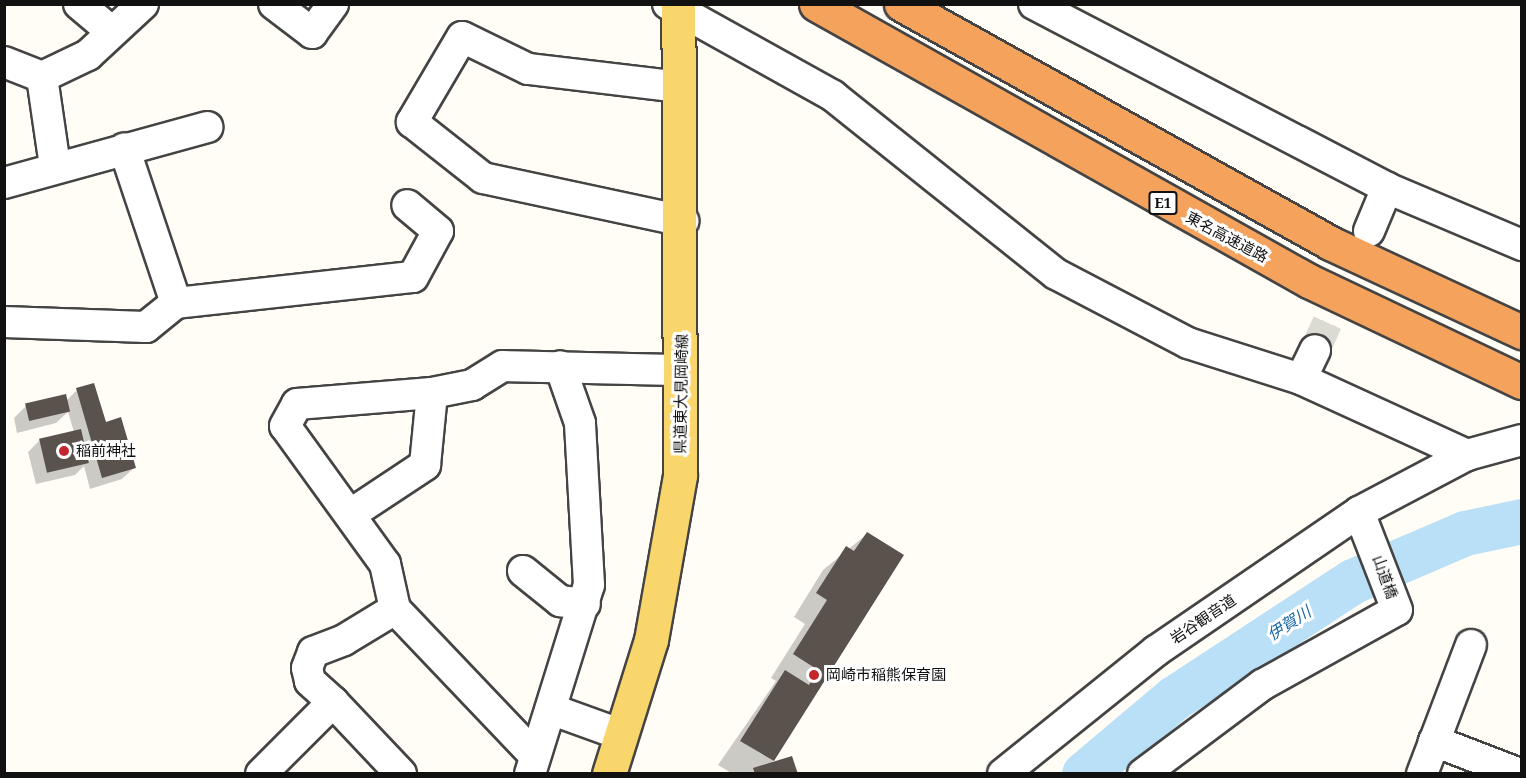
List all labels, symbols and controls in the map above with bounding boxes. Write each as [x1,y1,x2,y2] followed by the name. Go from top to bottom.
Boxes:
[1148,192,1178,214] road number: E1
[1183,208,1271,266] street label: 東名高速道路
[671,334,691,454] street label: 県道東大見岡崎線
[76,442,136,460] place label: 稲前神社
[57,444,71,458] marker: 稲前神社
[1369,553,1401,601] street label: 山道橋
[1167,591,1239,647] street label: 岩谷観音道
[1264,602,1314,644] water label: 伊賀川
[826,666,946,684] place label: 岡崎市稲熊保育園
[807,668,821,682] marker: 岡崎市稲熊保育園

